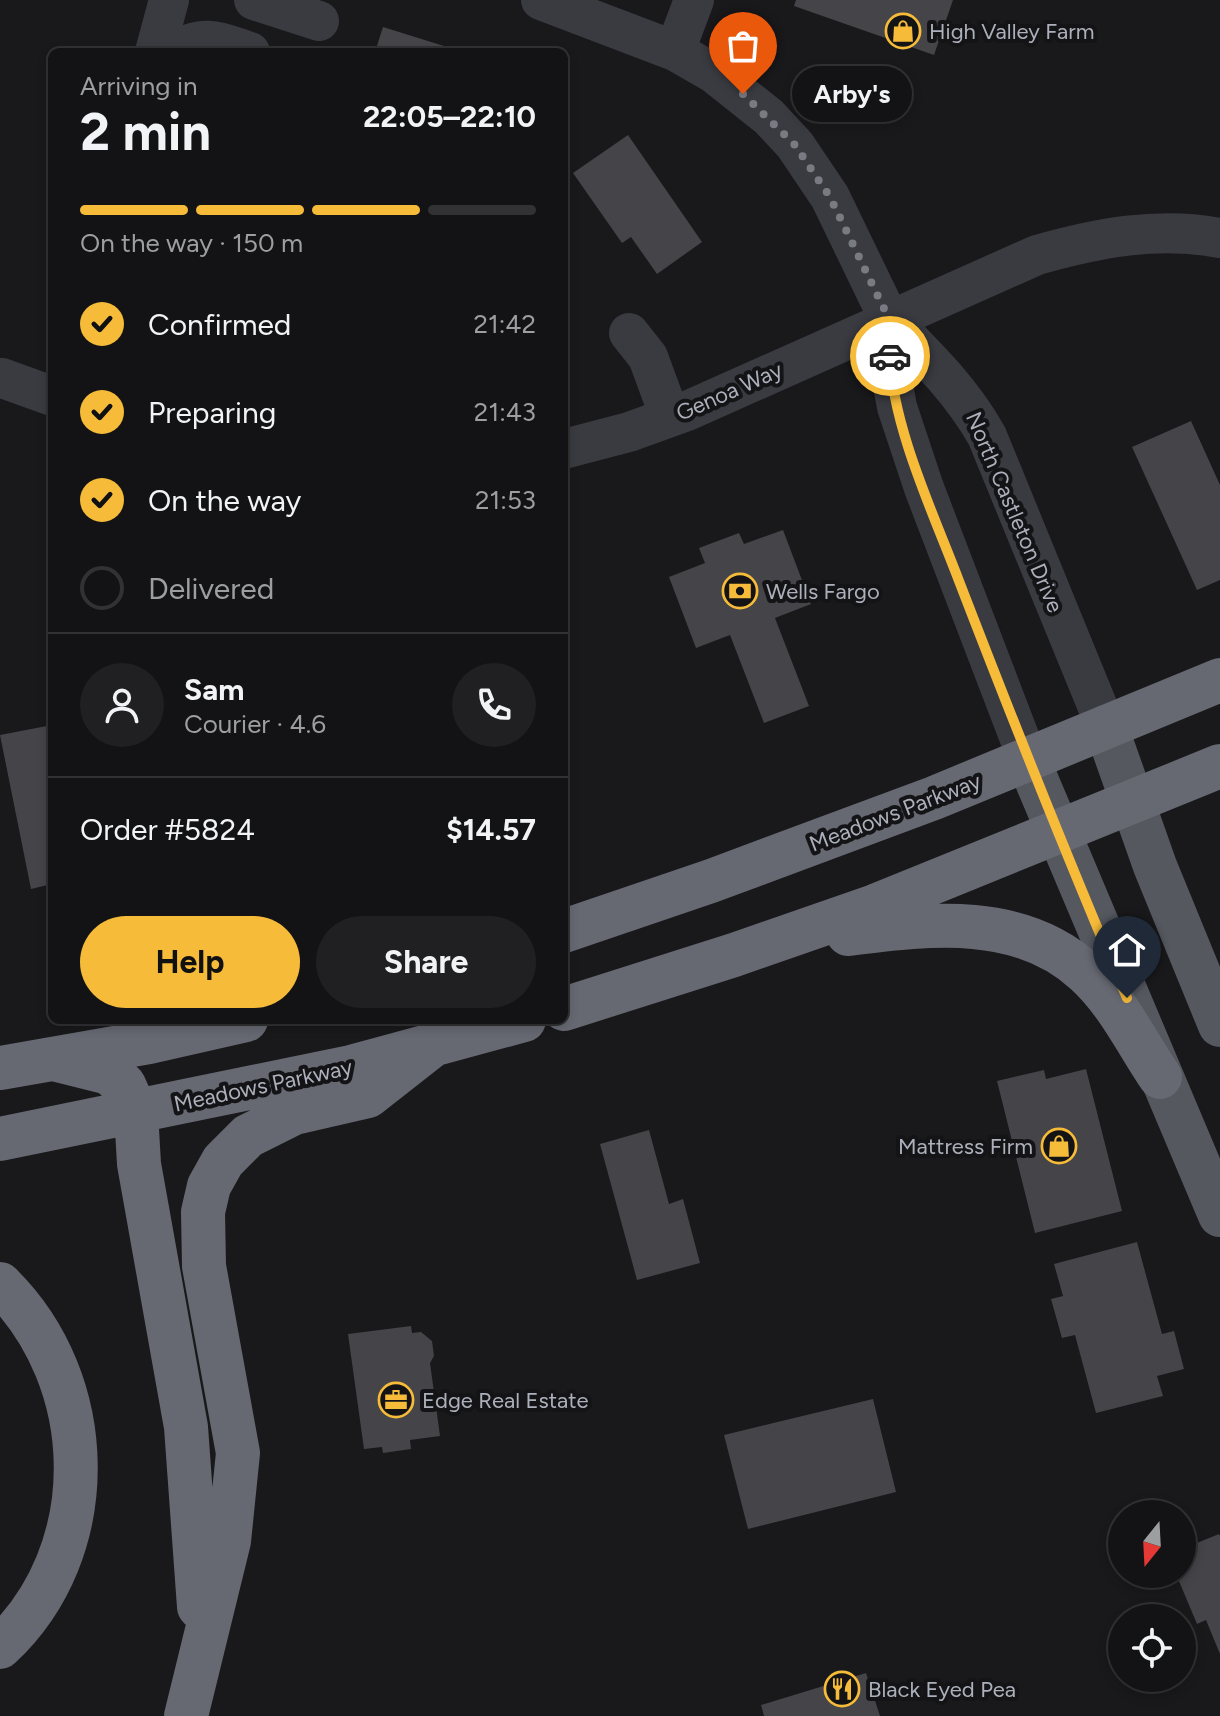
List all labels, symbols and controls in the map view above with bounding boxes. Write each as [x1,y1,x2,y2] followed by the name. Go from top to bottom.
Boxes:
[709,12,777,94] pin
[884,12,922,50] shop icon: High Valley Farm
[929,18,1094,45] place label: High Valley Farm
[721,24,765,68] icon: bag
[791,66,911,122] callout: Arby's
[80,70,198,102] text: Arriving in
[814,78,890,110] text: Arby's
[363,98,536,135] text: 22:05–22:10
[80,101,211,163] text: 2 min
[80,227,303,259] text: On the way · 150 m
[80,302,124,346] icon: check
[148,306,291,343] text: Confirmed
[473,308,536,340] text: 21:42
[850,316,930,396] courier
[868,334,912,378] icon: car
[672,356,787,427] street label: Genoa Way
[80,390,124,434] icon: check
[148,394,276,431] text: Preparing
[474,396,536,428] text: 21:43
[960,408,1069,617] street label: North Castleton Drive
[80,478,124,522] icon: check
[148,482,301,519] text: On the way
[475,484,536,516] text: 21:53
[148,570,274,607] text: Delivered
[721,572,759,610] bank icon: Wells Fargo
[766,578,880,605] place label: Wells Fargo
[80,663,164,747] button: person
[452,663,536,747] button: phone
[184,671,244,708] text: Sam
[184,708,326,740] text: Courier · 4.6
[806,767,985,858] street label: Meadows Parkway
[80,811,255,848] text: Order #5824
[446,811,536,848] text: $14.57
[80,916,300,1008] button: Help
[316,916,536,1008] button: Share
[1093,916,1161,998] pin
[1105,928,1149,972] icon: home
[171,1053,355,1118] street label: Meadows Parkway
[1040,1127,1078,1165] shop icon: Mattress Firm
[898,1133,1033,1160] place label: Mattress Firm
[377,1381,415,1419] office icon: Edge Real Estate
[422,1387,589,1414] place label: Edge Real Estate
[1108,1500,1196,1588] north arrow
[1108,1500,1196,1692] map controls
[1108,1604,1196,1692] button: locate
[823,1670,861,1708] restaurant icon: Black Eyed Pea
[868,1676,1016,1703] place label: Black Eyed Pea

